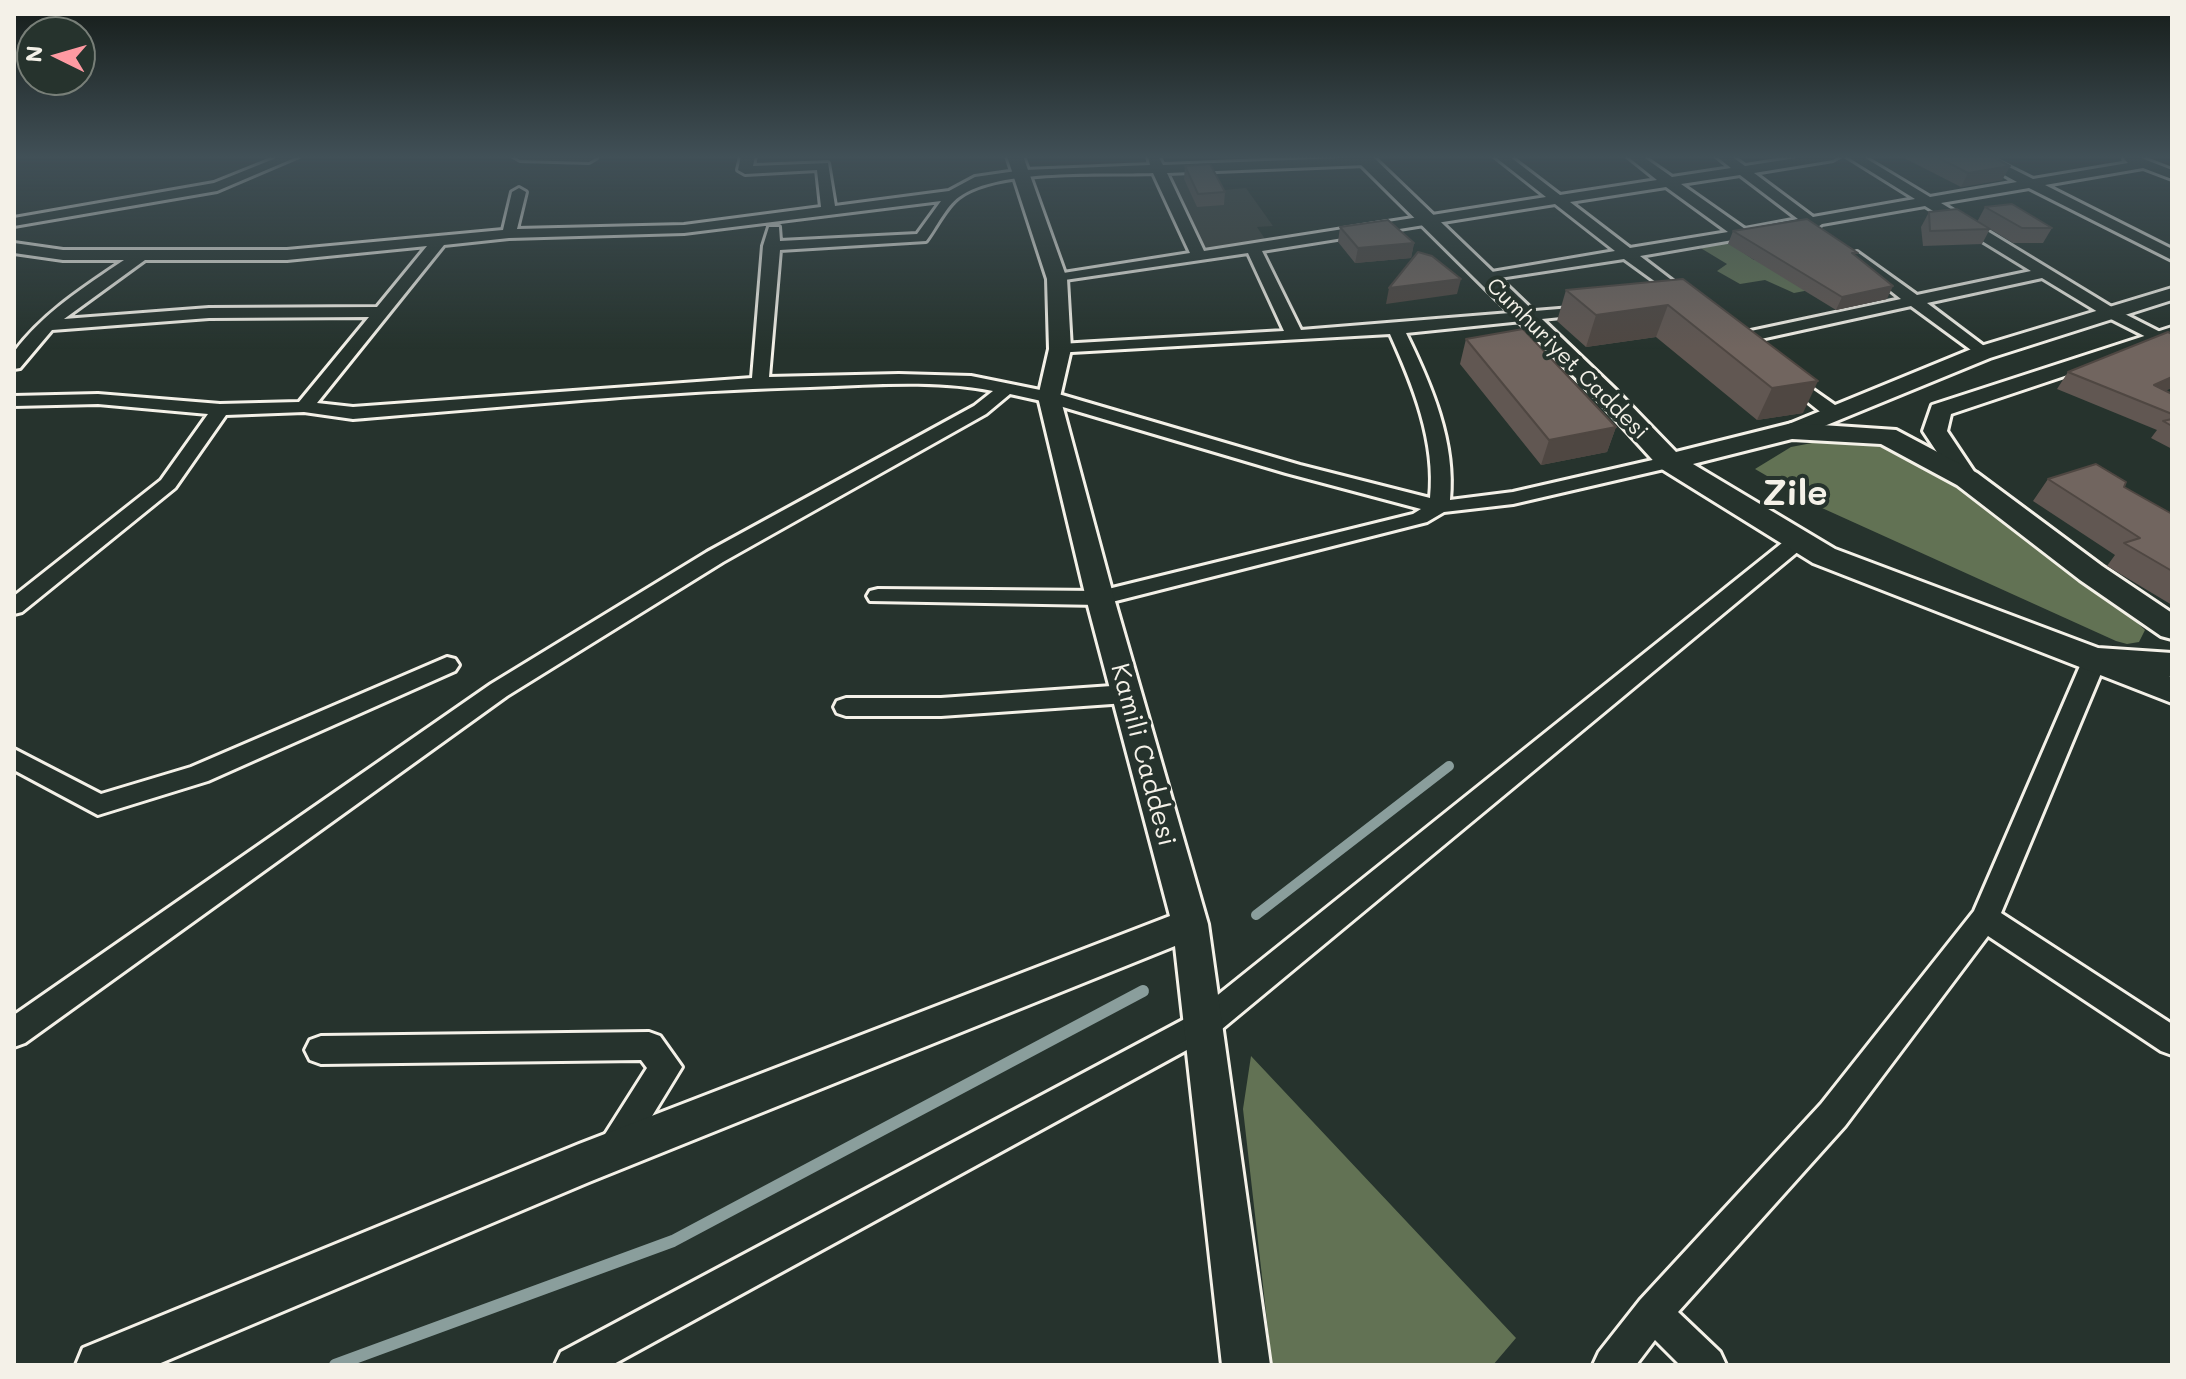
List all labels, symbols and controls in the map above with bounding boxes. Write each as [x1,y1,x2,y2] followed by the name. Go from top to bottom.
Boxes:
[16,16,96,96] north arrow
[18,44,49,64] text: N
[1481,273,1653,445] street label: Cumhuriyet Caddesi
[1762,475,1828,515] district label: Zile
[1104,660,1182,850] street label: Kamili Caddesi

